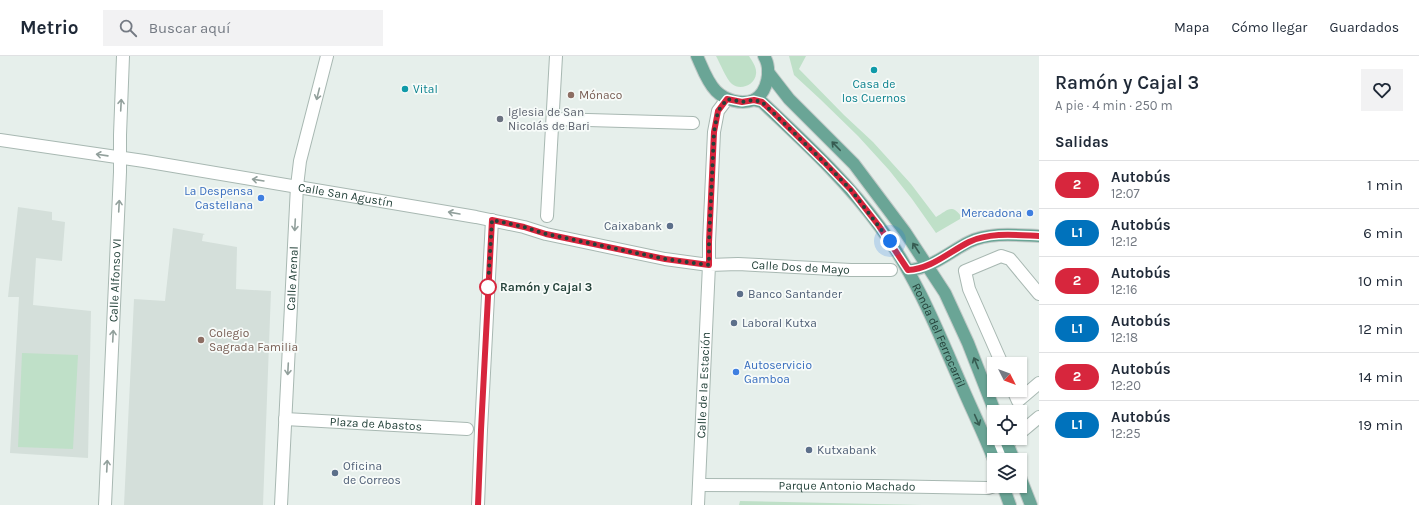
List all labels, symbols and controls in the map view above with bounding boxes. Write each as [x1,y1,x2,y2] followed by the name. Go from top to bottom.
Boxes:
[103,10,383,46] search box
[20,17,79,39] text: Metrio
[117,17,139,39] icon: search
[149,19,230,37] text: Buscar aquí
[1174,19,1209,36] text: Mapa
[1231,19,1307,36] text: Cómo llegar
[1329,19,1399,36] text: Guardados
[869,65,879,75] marker: Casa de los Cuernos
[1361,69,1403,111] button: heart
[1055,72,1199,94] text: Ramón y Cajal 3
[842,77,906,105] place label: Casa de los Cuernos
[413,82,438,96] place label: Vital
[400,84,410,94] marker: Vital
[313,87,321,100] one-way arrow
[579,88,622,102] place label: Mónaco
[566,90,576,100] marker: Mónaco
[1055,98,1173,113] text: A pie · 4 min · 250 m
[117,99,125,112] one-way arrow
[508,105,590,133] place label: Iglesia de San Nicolás de Bari
[495,114,505,124] marker: Iglesia de San Nicolás de Bari
[1055,133,1109,151] text: Salidas
[831,141,841,151] one-way arrow
[96,151,109,159] one-way arrow
[1111,168,1171,186] text: Autobús
[252,176,265,184] one-way arrow
[1073,176,1081,193] text: 2
[1367,176,1403,194] text: 1 min
[297,180,394,210] street label: Calle San Agustín
[184,184,253,212] place label: La Despensa Castellana
[1111,186,1140,201] text: 12:07
[256,193,266,203] marker: La Despensa Castellana
[115,200,122,213] one-way arrow
[961,206,1022,220] place label: Mercadona
[1025,208,1035,218] marker: Mercadona
[447,209,460,217] one-way arrow
[1111,216,1171,234] text: Autobús
[291,218,299,231] one-way arrow
[604,219,662,233] place label: Caixabank
[665,221,675,231] marker: Caixabank
[1071,224,1083,241] text: L1
[1363,224,1403,242] text: 6 min
[880,231,900,251] your location
[1111,234,1138,249] text: 12:12
[106,238,124,322] street label: Calle Alfonso VI
[912,243,920,254] one-way arrow
[284,246,301,311] street label: Calle Arenal
[751,258,850,277] street label: Calle Dos de Mayo
[1111,264,1171,282] text: Autobús
[1073,272,1081,289] text: 2
[1358,272,1403,290] text: 10 min
[479,278,497,296] marker: Ramón y Cajal 3
[500,280,592,294] place label: Ramón y Cajal 3
[909,281,969,390] street label: Ronda del Ferrocarril
[1111,282,1138,297] text: 12:16
[748,287,843,301] place label: Banco Santander
[735,289,745,299] marker: Banco Santander
[1111,312,1171,330] text: Autobús
[742,316,817,330] place label: Laboral Kutxa
[729,318,739,328] marker: Laboral Kutxa
[1071,320,1083,337] text: L1
[1358,320,1403,338] text: 12 min
[209,326,298,354] place label: Colegio Sagrada Familia
[109,330,116,343] one-way arrow
[1111,330,1138,345] text: 12:18
[694,332,713,439] street label: Calle de la Estación
[196,335,206,345] marker: Colegio Sagrada Familia
[971,357,979,369] one-way arrow
[987,357,1027,397] north arrow
[987,357,1027,493] map controls
[744,358,812,386] place label: Autoservicio Gamboa
[1111,360,1171,378] text: Autobús
[284,362,291,375] one-way arrow
[731,367,741,377] marker: Autoservicio Gamboa
[1073,368,1081,385] text: 2
[1359,368,1403,386] text: 14 min
[1111,378,1141,393] text: 12:20
[987,405,1027,445] button: locate
[1111,408,1171,426] text: Autobús
[974,413,981,425] one-way arrow
[329,414,422,434] street label: Plaza de Abastos
[1071,416,1083,433] text: L1
[1358,416,1403,434] text: 19 min
[1111,426,1141,441] text: 12:25
[817,443,877,457] place label: Kutxabank
[804,445,814,455] marker: Kutxabank
[987,453,1027,493] button: layers
[343,459,401,487] place label: Oficina de Correos
[103,460,110,473] one-way arrow
[330,468,340,478] marker: Oficina de Correos
[778,478,916,494] street label: Parque Antonio Machado

